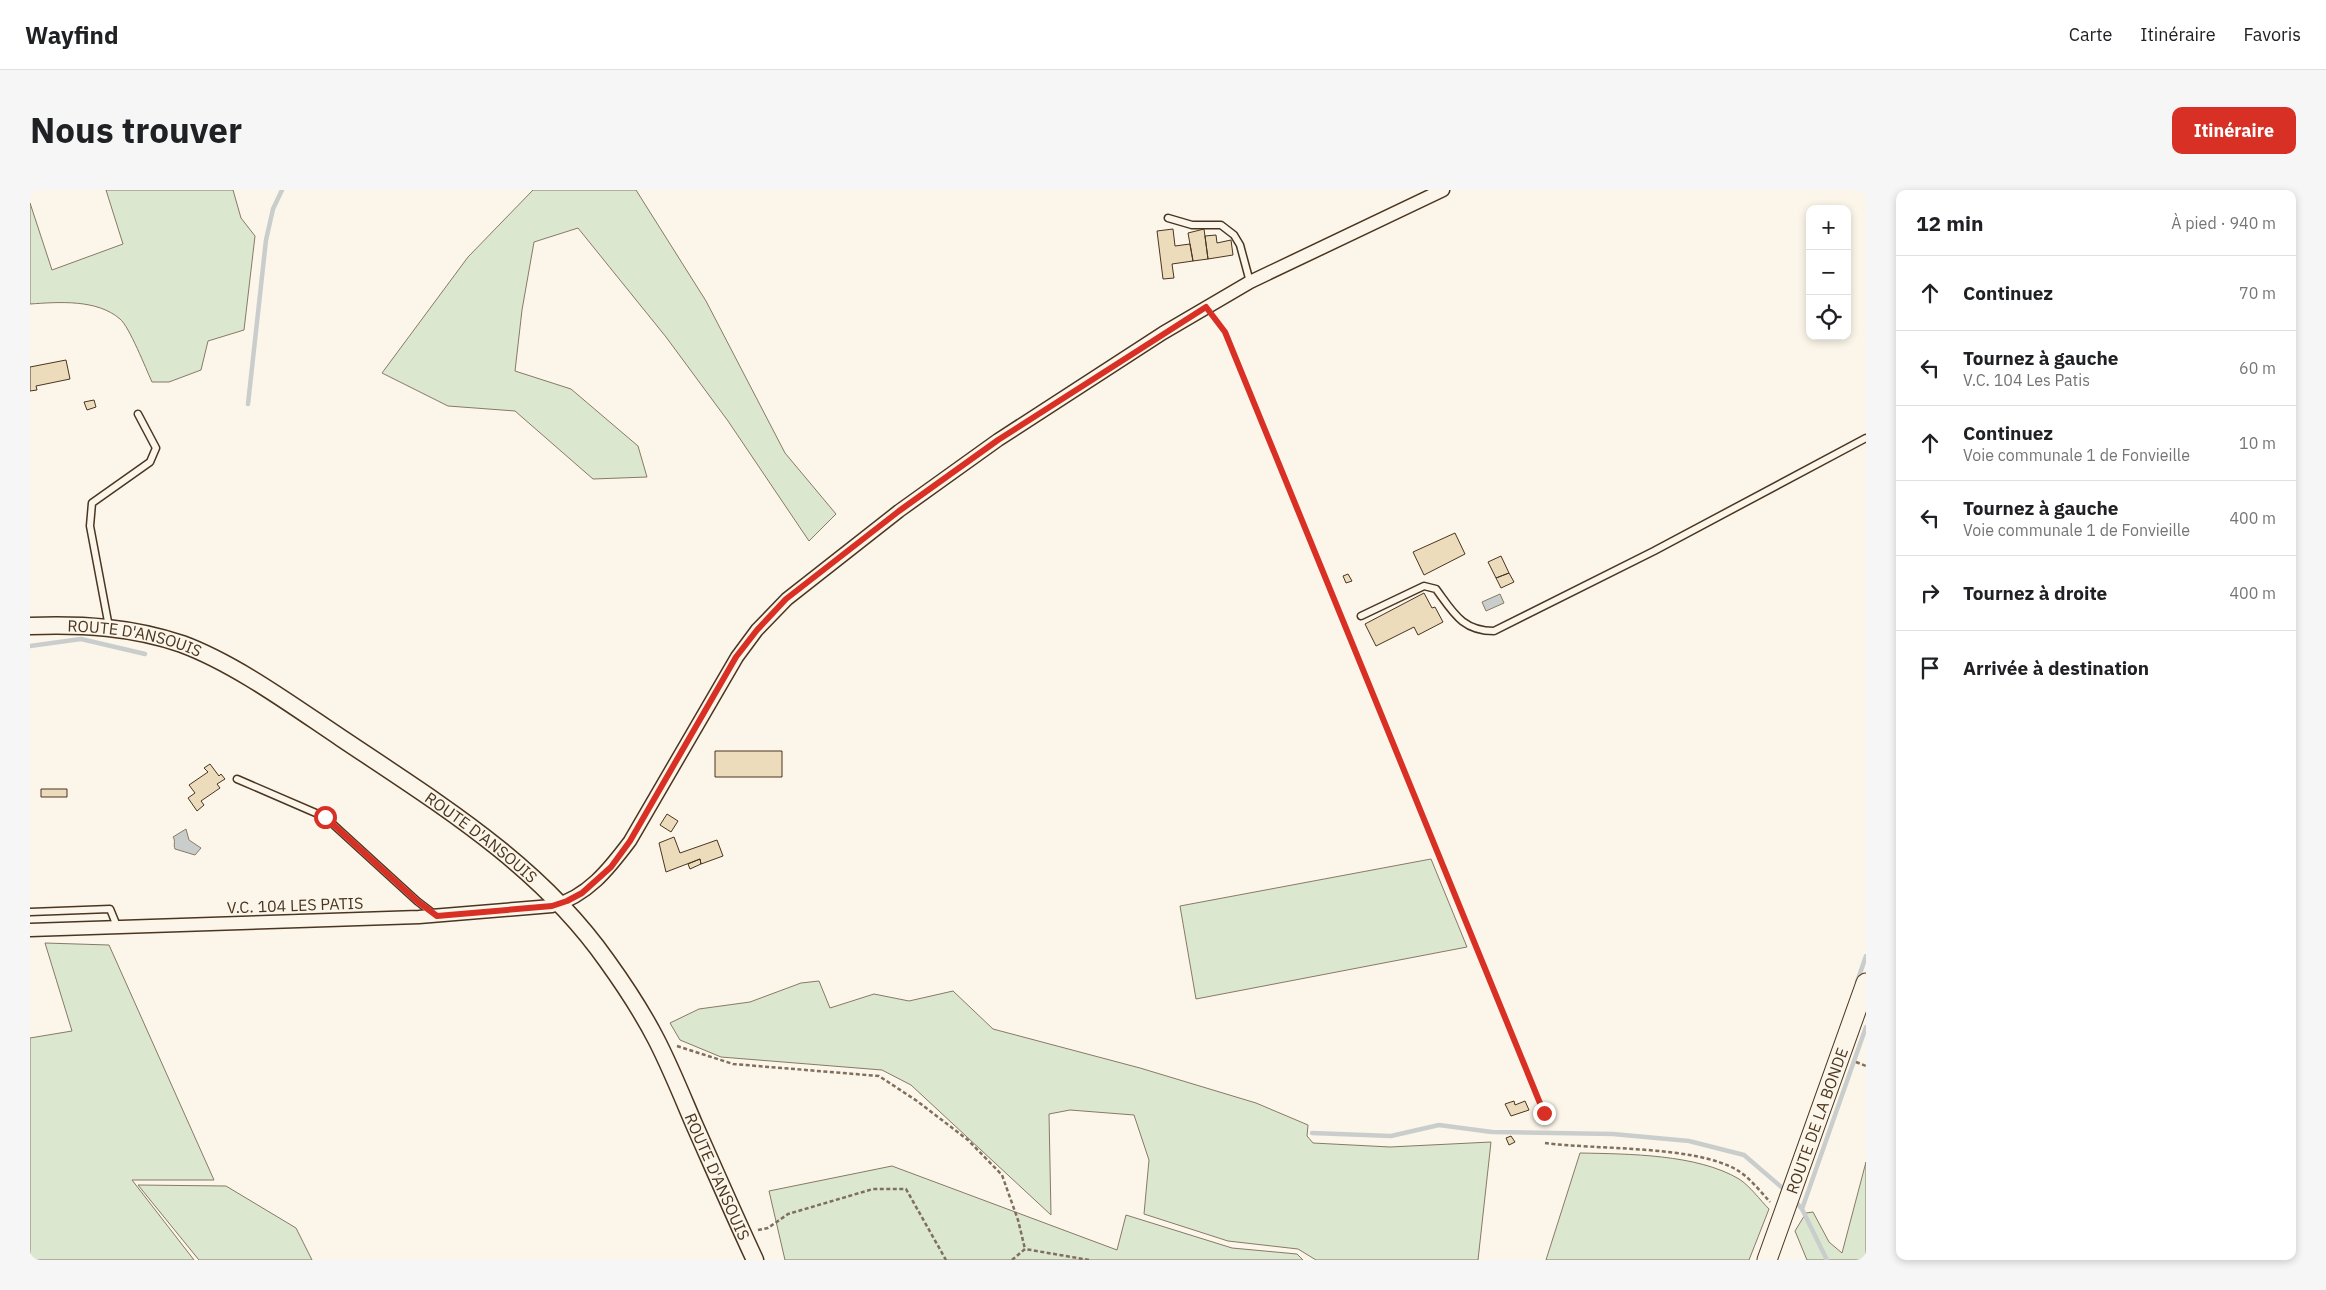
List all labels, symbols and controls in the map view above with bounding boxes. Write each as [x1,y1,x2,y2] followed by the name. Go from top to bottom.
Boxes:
[25,19,118,51] text: Wayfind
[2069,23,2112,46] text: Carte
[2140,23,2216,46] text: Itinéraire
[2244,23,2301,46] text: Favoris
[30,107,242,153] text: Nous trouver
[2172,107,2296,154] button: Itinéraire
[1806,205,1851,340] map controls
[1806,205,1851,250] button: +
[1916,209,1983,237] text: 12 min
[2171,213,2276,233] text: À pied · 940 m
[1806,250,1851,295] button: −
[1916,279,1944,307] icon: ahead
[1963,281,2053,305] text: Continuez
[2239,283,2276,303] text: 70 m
[1806,295,1851,340] button: locate
[1963,346,2119,370] text: Tournez à gauche
[1916,354,1944,382] icon: left
[2239,358,2276,378] text: 60 m
[1963,370,2090,390] text: V.C. 104 Les Patis
[1963,421,2053,445] text: Continuez
[1916,429,1944,457] icon: ahead
[2239,433,2276,453] text: 10 m
[1963,445,2190,465] text: Voie communale 1 de Fonvieille
[1963,496,2119,520] text: Tournez à gauche
[1916,504,1944,532] icon: left
[2229,508,2276,528] text: 400 m
[1963,520,2190,540] text: Voie communale 1 de Fonvieille
[1916,579,1944,607] icon: right
[1963,581,2107,605] text: Tournez à droite
[2229,583,2276,603] text: 400 m
[67,616,205,661] street label: ROUTE D'ANSOUIS
[1916,654,1944,682] icon: arrive
[1963,656,2149,680] text: Arrivée à destination
[421,787,542,887] street label: ROUTE D'ANSOUIS
[314,806,337,829] route start
[226,893,364,917] street label: V.C. 104 LES PATIS
[1781,1045,1852,1196] street label: ROUTE DE LA BONDE
[1533,1102,1556,1125] route end
[680,1110,754,1243] street label: ROUTE D'ANSOUIS

